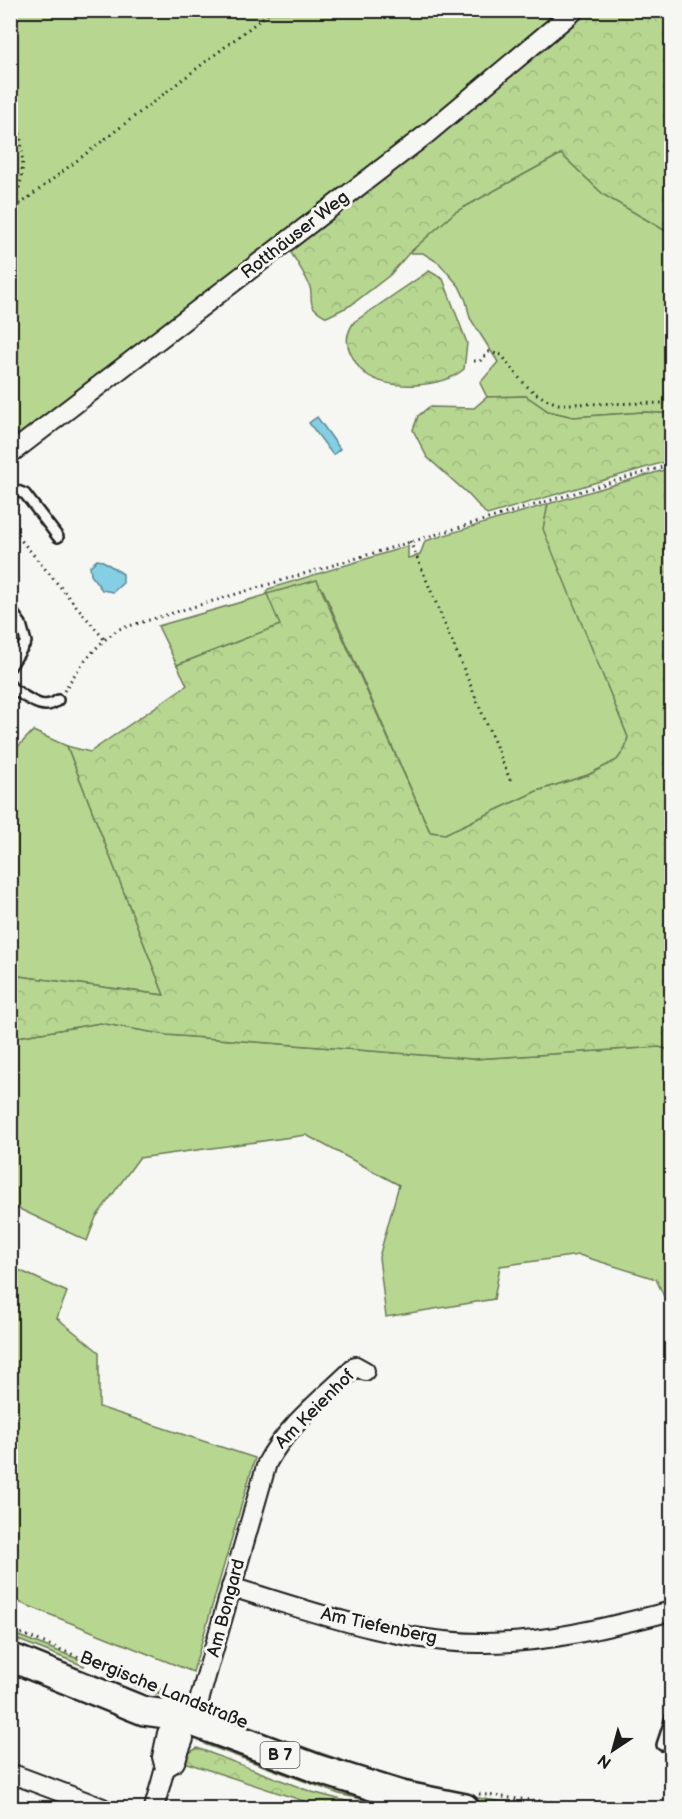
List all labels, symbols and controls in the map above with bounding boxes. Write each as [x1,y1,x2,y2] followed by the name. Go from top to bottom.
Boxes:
[237,186,353,284] street label: Rotthäuser Weg
[271,1365,359,1453] street label: Am Keienhof
[203,1557,249,1659] street label: Am Bongard
[319,1603,439,1649] street label: Am Tiefenberg
[77,1647,252,1734] street label: Bergische Landstraße
[583,1720,643,1780] north arrow
[260,1742,300,1768] road number: B 7
[595,1750,616,1772] text: N

